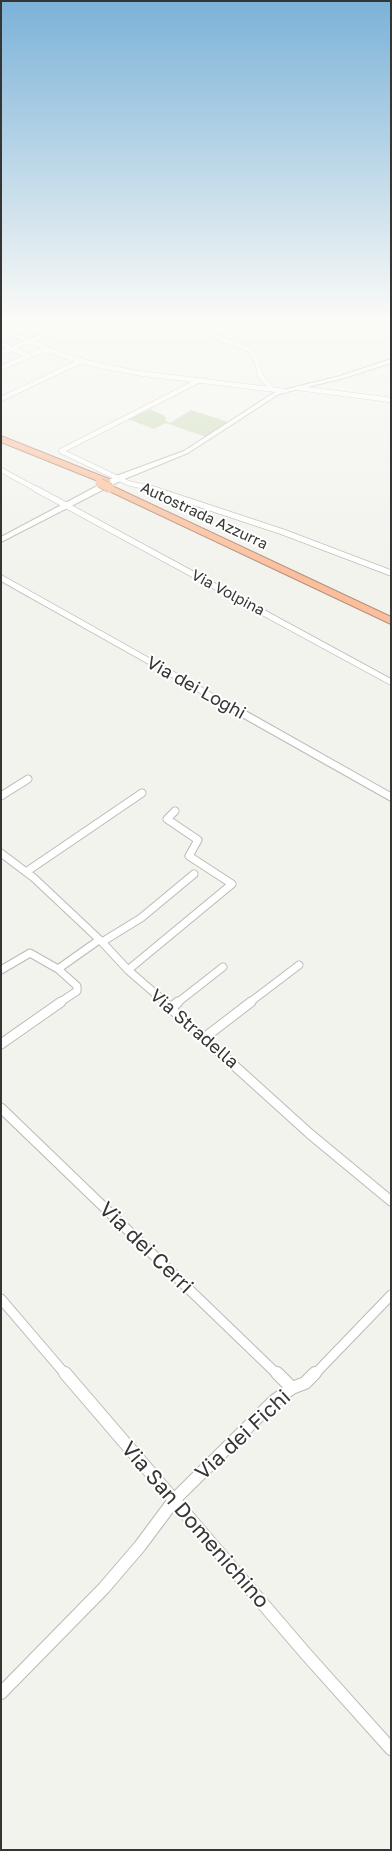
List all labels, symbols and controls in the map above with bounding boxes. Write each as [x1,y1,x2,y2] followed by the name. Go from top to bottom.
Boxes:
[138,479,270,553] street label: Autostrada Azzurra
[188,566,268,620] street label: Via Volpina
[143,652,249,724] street label: Via dei Loghi
[145,985,243,1073] street label: Via Stradella
[94,1197,198,1299] street label: Via dei Cerri
[190,1385,296,1485] street label: Via dei Fichi
[116,1437,274,1613] street label: Via San Domenichino

